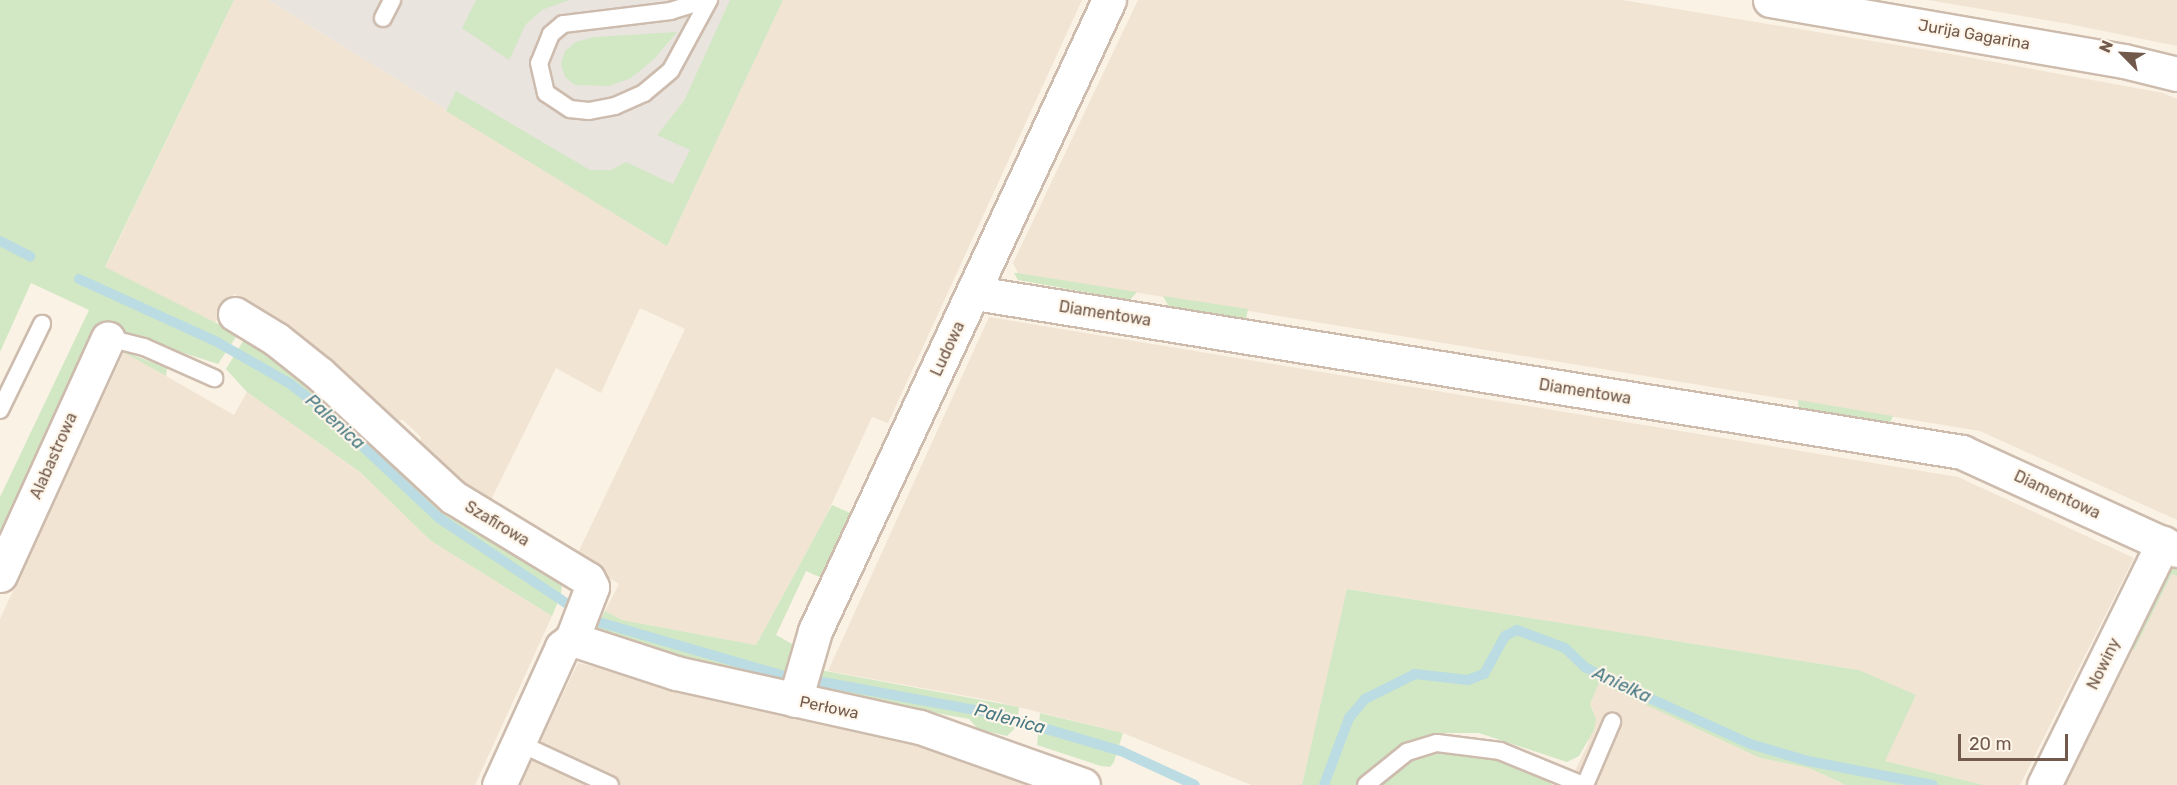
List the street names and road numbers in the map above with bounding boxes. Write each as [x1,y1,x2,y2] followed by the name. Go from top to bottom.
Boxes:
[1917,16,2031,54] street label: Jurija Gagarina
[1058,297,1152,331] street label: Diamentowa
[927,319,969,379] street label: Ludowa
[1538,375,1632,409] street label: Diamentowa
[26,410,82,502] street label: Alabastrowa
[2011,467,2103,523] street label: Diamentowa
[461,497,533,551] street label: Szafirowa
[2083,635,2125,693] street label: Nowiny
[798,692,860,724] street label: Perłowa

